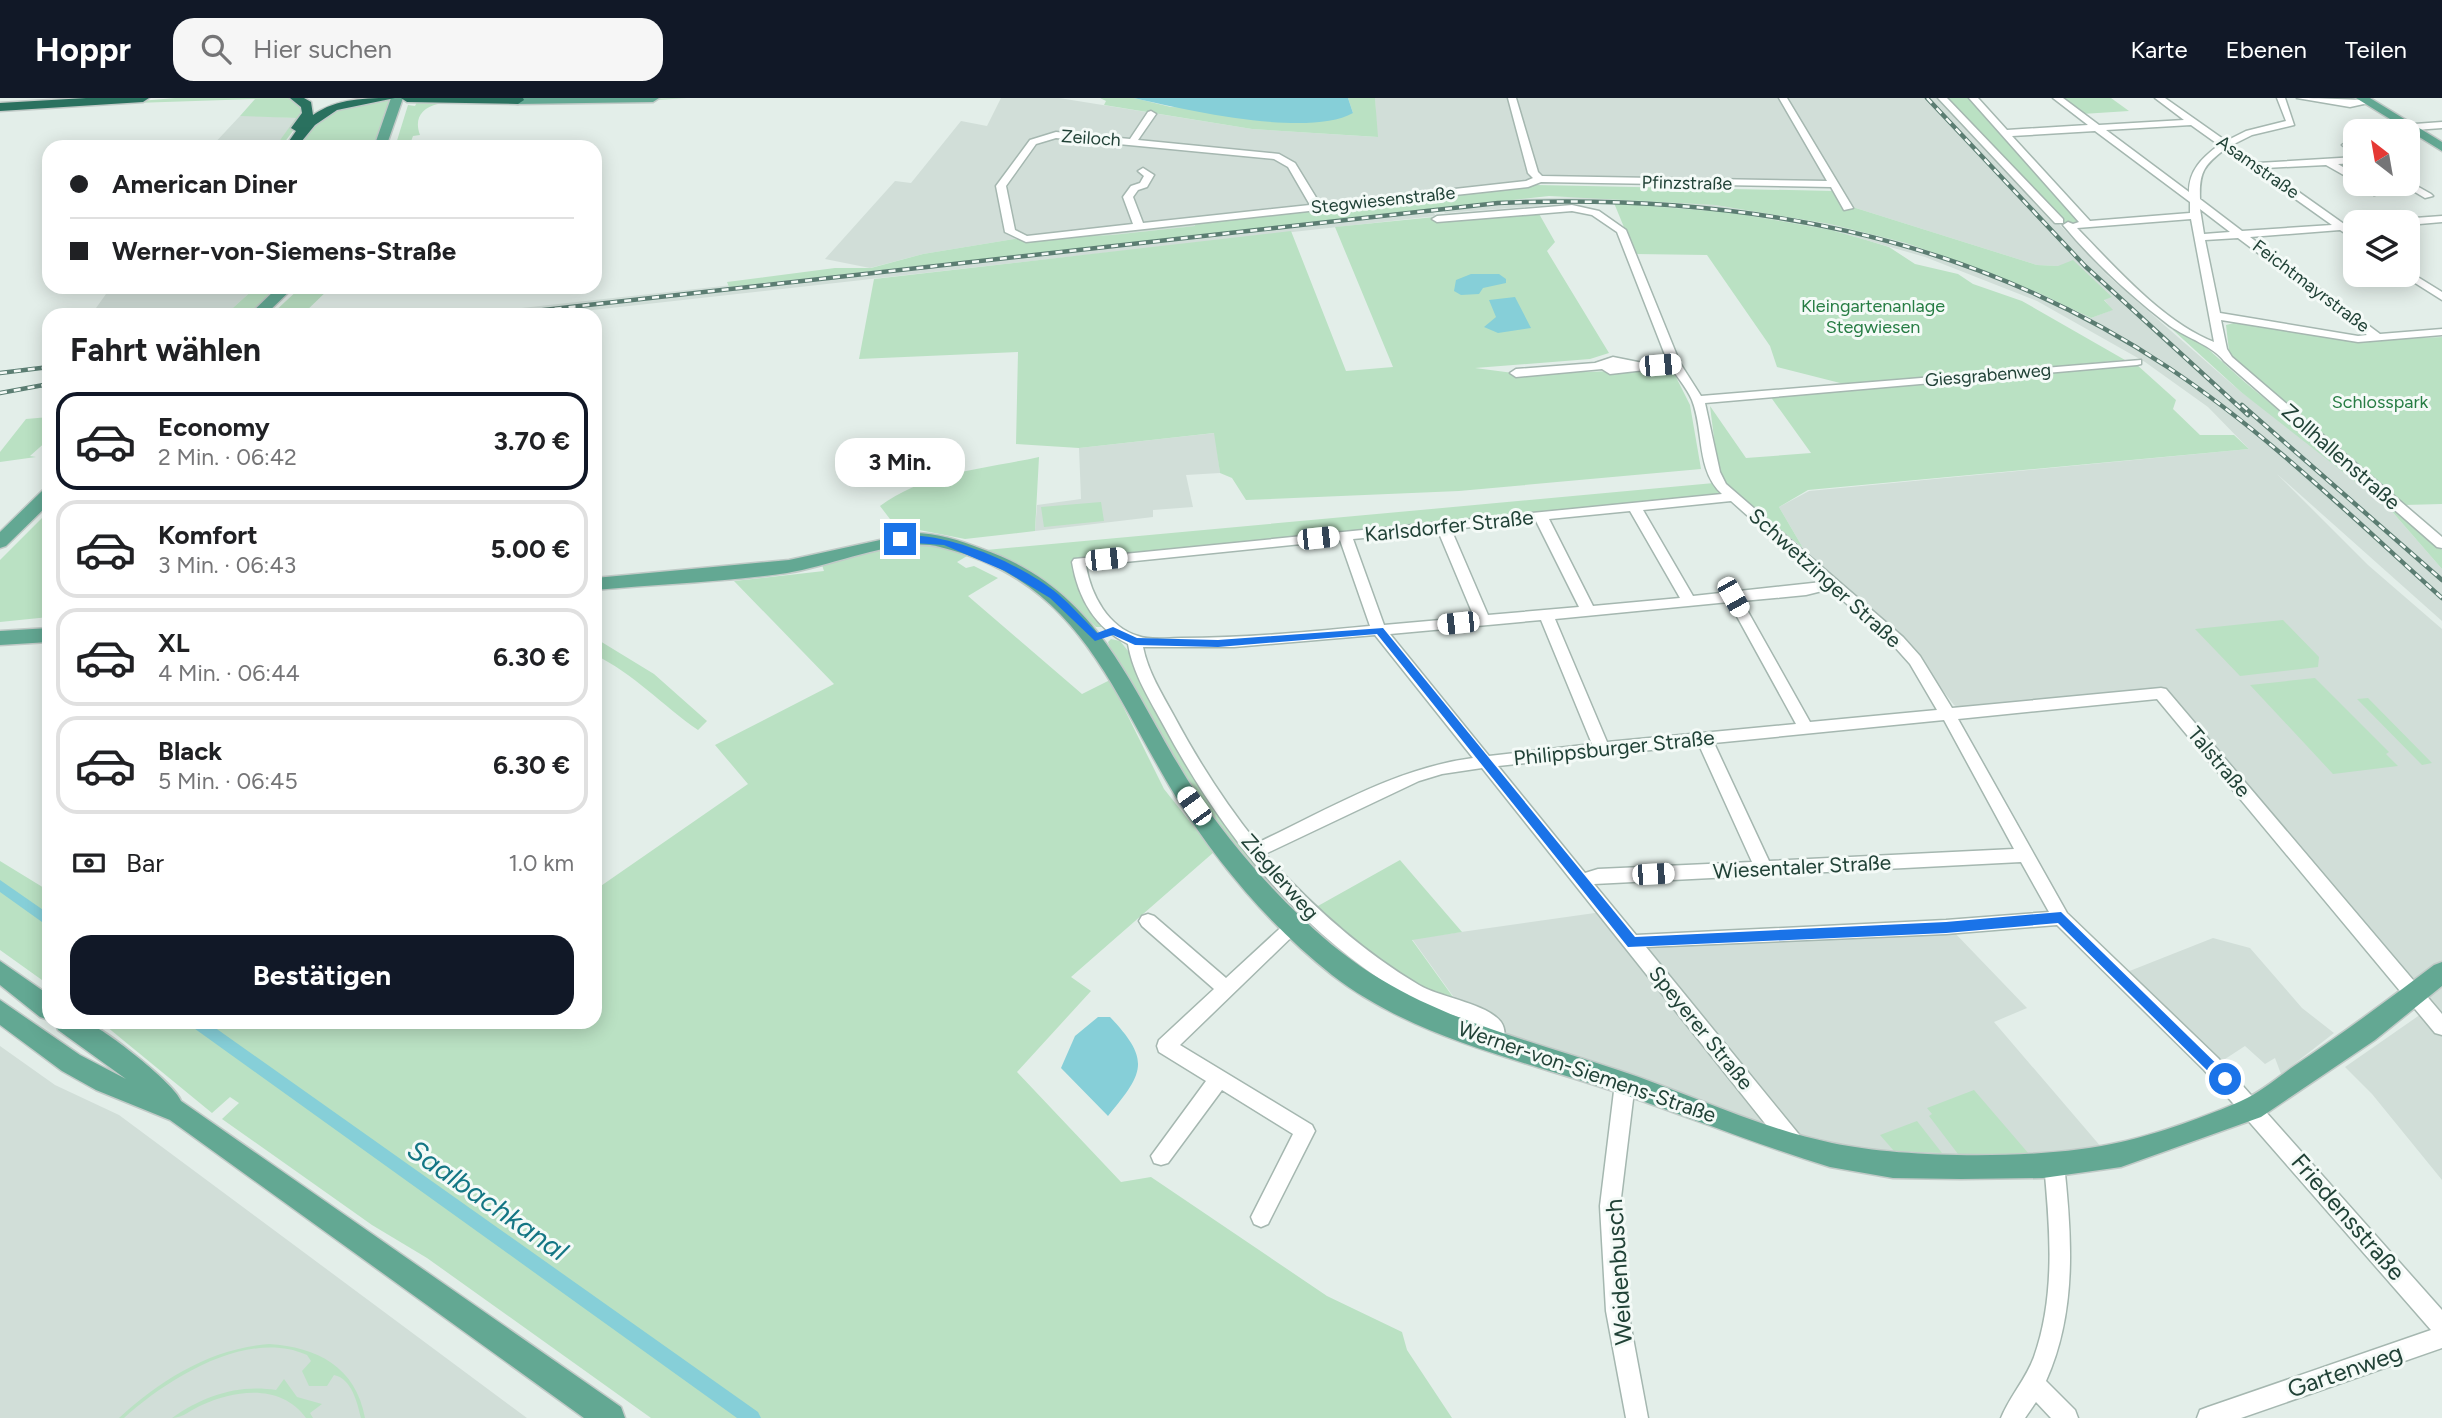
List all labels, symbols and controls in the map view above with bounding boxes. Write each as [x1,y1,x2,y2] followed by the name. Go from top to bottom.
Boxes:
[173,18,663,81] search box
[35,30,131,69] text: Hoppr
[197,30,235,68] icon: search
[253,33,392,65] text: Hier suchen
[2131,35,2188,64] text: Karte
[2226,35,2307,64] text: Ebenen
[2345,35,2407,64] text: Teilen
[2343,119,2420,196] north arrow
[2343,119,2420,287] map controls
[1060,125,1122,151] street label: Zeiloch
[2213,131,2304,203] street label: Asamstraße
[112,168,297,200] text: American Diner
[1642,171,1733,195] street label: Pfinzstraße
[1310,181,1456,219] street label: Stegwiesenstraße
[2343,210,2420,287] button: layers
[112,235,456,267] text: Werner-von-Siemens-Straße
[2248,235,2374,337] street label: Feichtmayrstraße
[1801,295,1945,338] park label: Kleingartenanlage Stegwiesen
[70,331,261,369] text: Fahrt wählen
[1639,353,1682,377] car
[1924,359,2052,391] street label: Giesgrabenweg
[2332,391,2429,413] park label: Schlosspark
[2277,398,2406,515] street label: Zollhallenstraße
[74,410,137,473] icon: car
[158,411,270,443] text: Economy
[494,425,570,457] text: 3.70 €
[835,438,965,486] callout: 3 Min.
[158,443,297,471] text: 2 Min. · 06:42
[869,448,931,476] text: 3 Min.
[1744,503,1907,653] street label: Schwetzinger Straße
[1363,504,1535,547] street label: Karlsdorfer Straße
[74,518,137,581] icon: car
[158,519,258,551] text: Komfort
[884,523,916,555] route end
[1297,525,1340,551] car
[490,533,570,565] text: 5.00 €
[1085,546,1128,572] car
[158,551,296,579] text: 3 Min. · 06:43
[1714,574,1753,620] car
[1437,610,1480,636] car
[74,626,137,689] icon: car
[158,627,190,659] text: XL
[493,641,570,673] text: 6.30 €
[158,659,300,687] text: 4 Min. · 06:44
[2183,721,2256,802] street label: Talstraße
[1512,725,1716,770] street label: Philippsburger Straße
[74,734,137,797] icon: car
[158,735,222,767] text: Black
[493,749,570,781] text: 6.30 €
[158,767,298,795] text: 5 Min. · 06:45
[1174,783,1215,829] car
[1236,829,1324,925] street label: Zieglerweg
[70,844,108,882] icon: cash
[126,847,164,879] text: Bar
[509,849,574,877] text: 1.0 km
[1712,849,1892,884] street label: Wiesentaler Straße
[1632,862,1675,886] car
[70,935,574,1015] button: Bestätigen
[1644,961,1759,1094] street label: Speyerer Straße
[1455,1016,1719,1127] street label: Werner-von-Siemens-Straße
[2209,1063,2241,1095] route start
[401,1132,575,1268] water label: Saalbachkanal
[2285,1147,2411,1286] street label: Friedensstraße
[1599,1198,1638,1346] street label: Weidenbusch
[2284,1337,2406,1404] street label: Gartenweg

